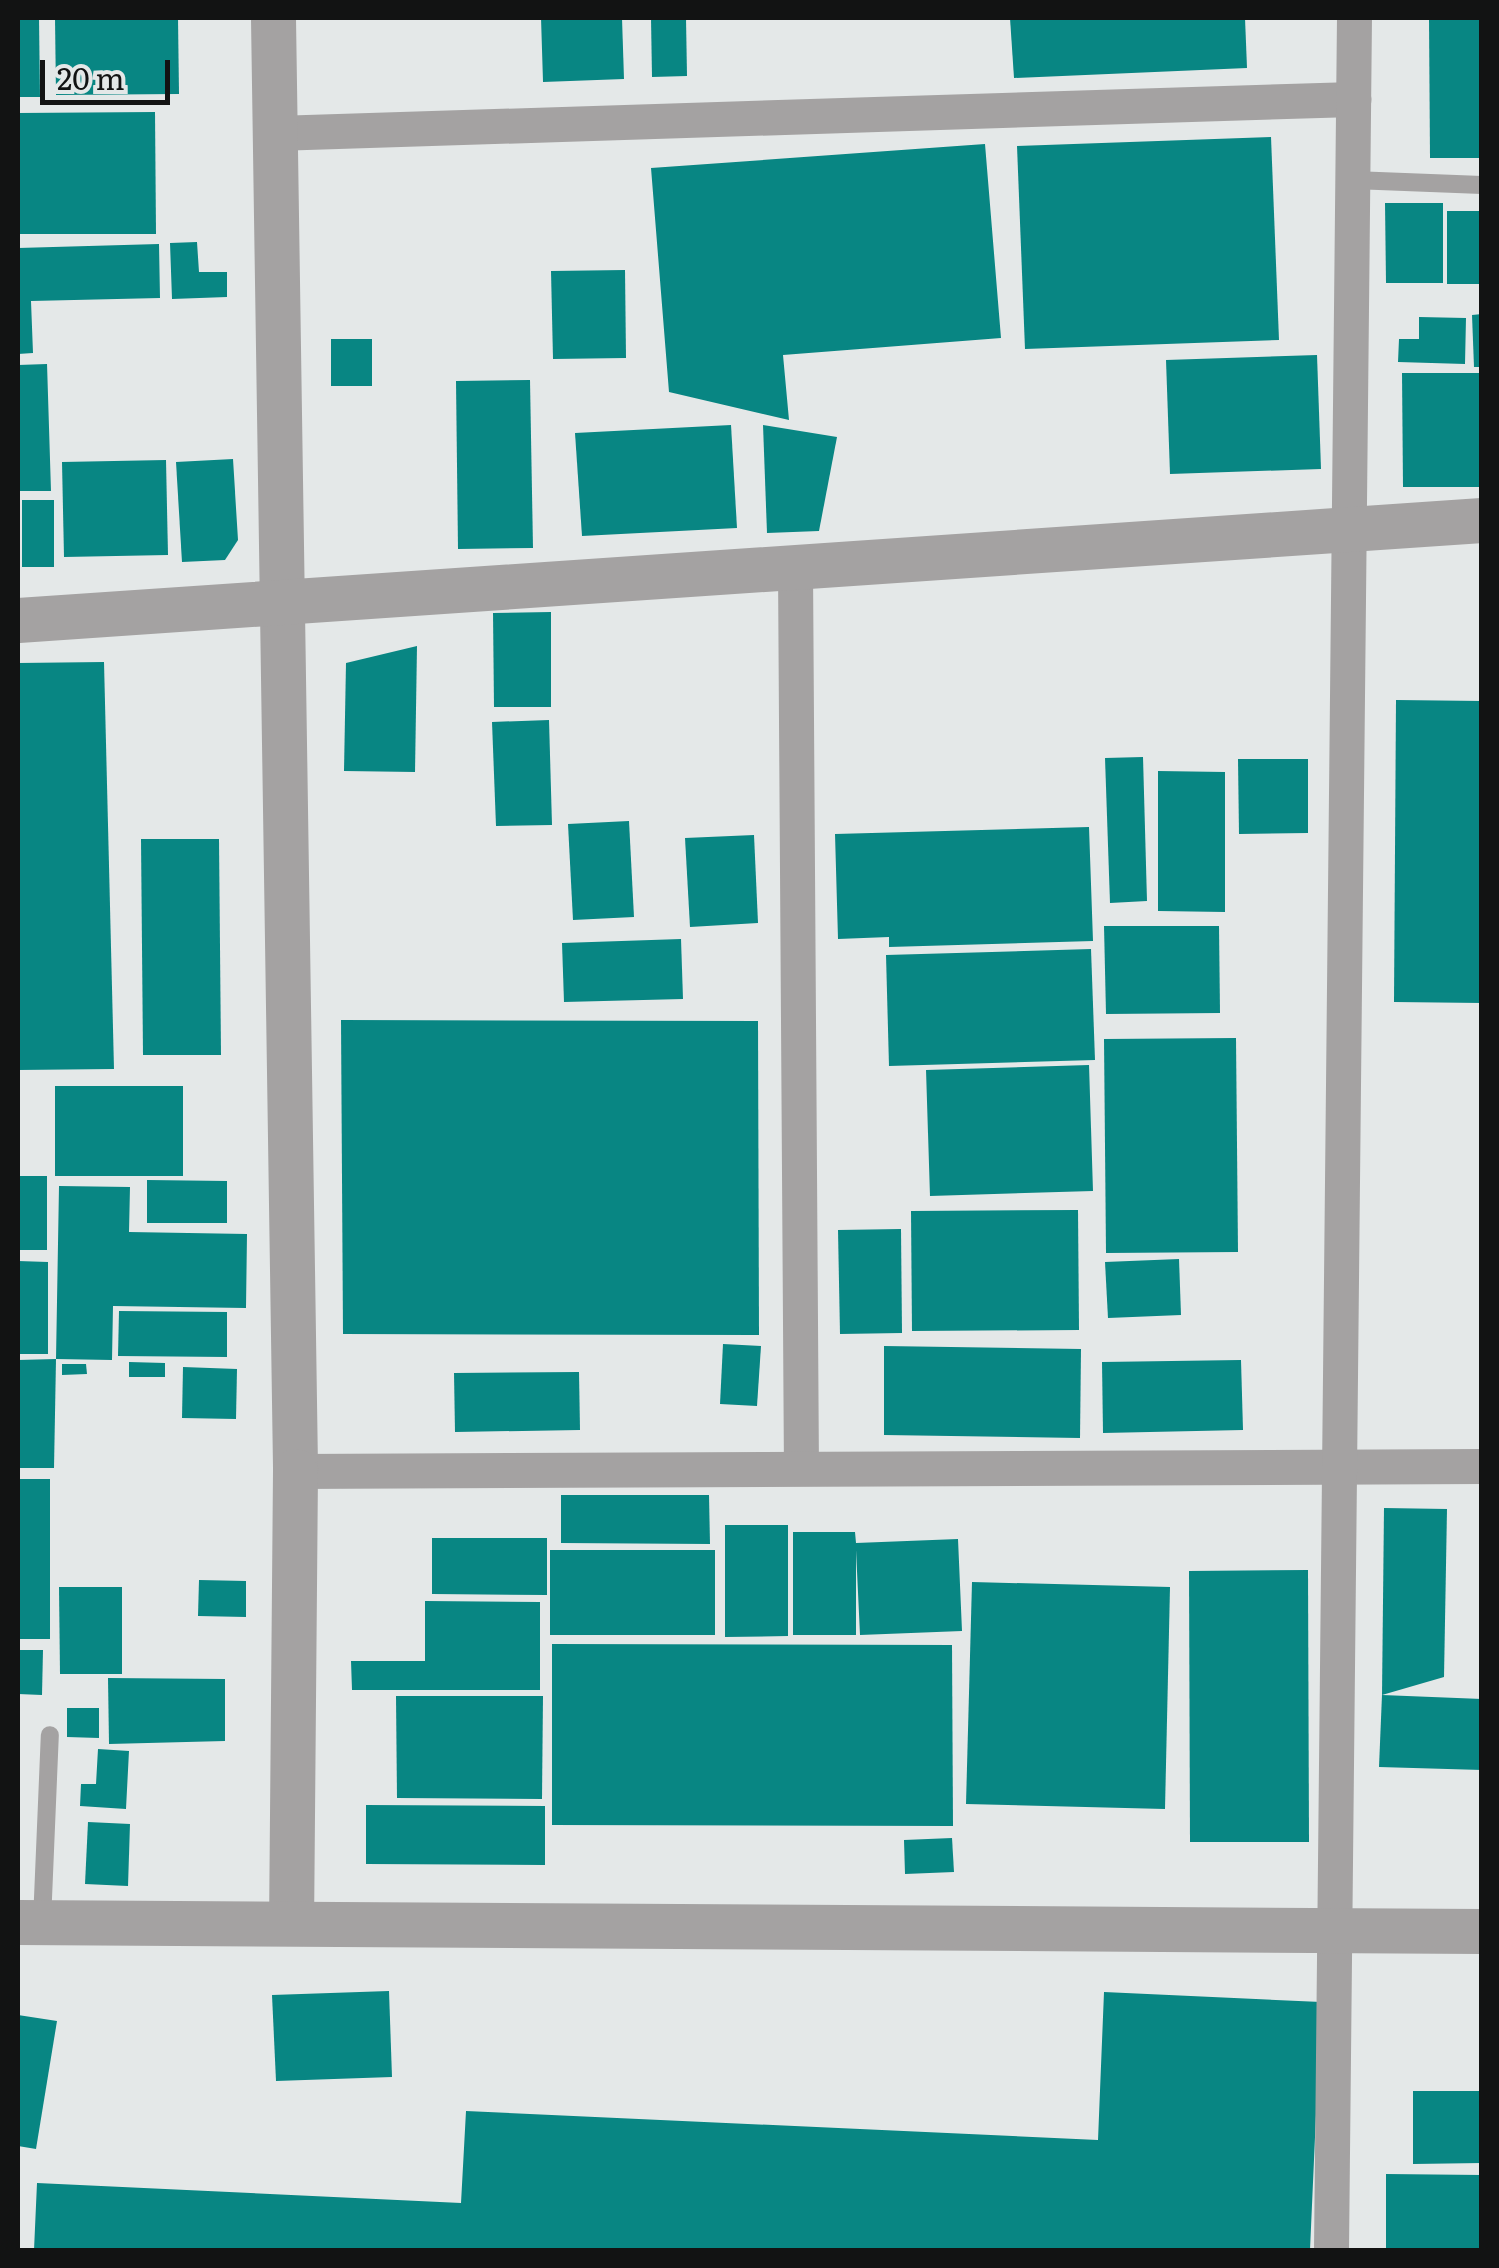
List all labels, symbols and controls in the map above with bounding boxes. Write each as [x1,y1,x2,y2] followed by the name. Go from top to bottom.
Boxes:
[45,40,175,102] scale bar
[57,55,125,99] text: 20 m

